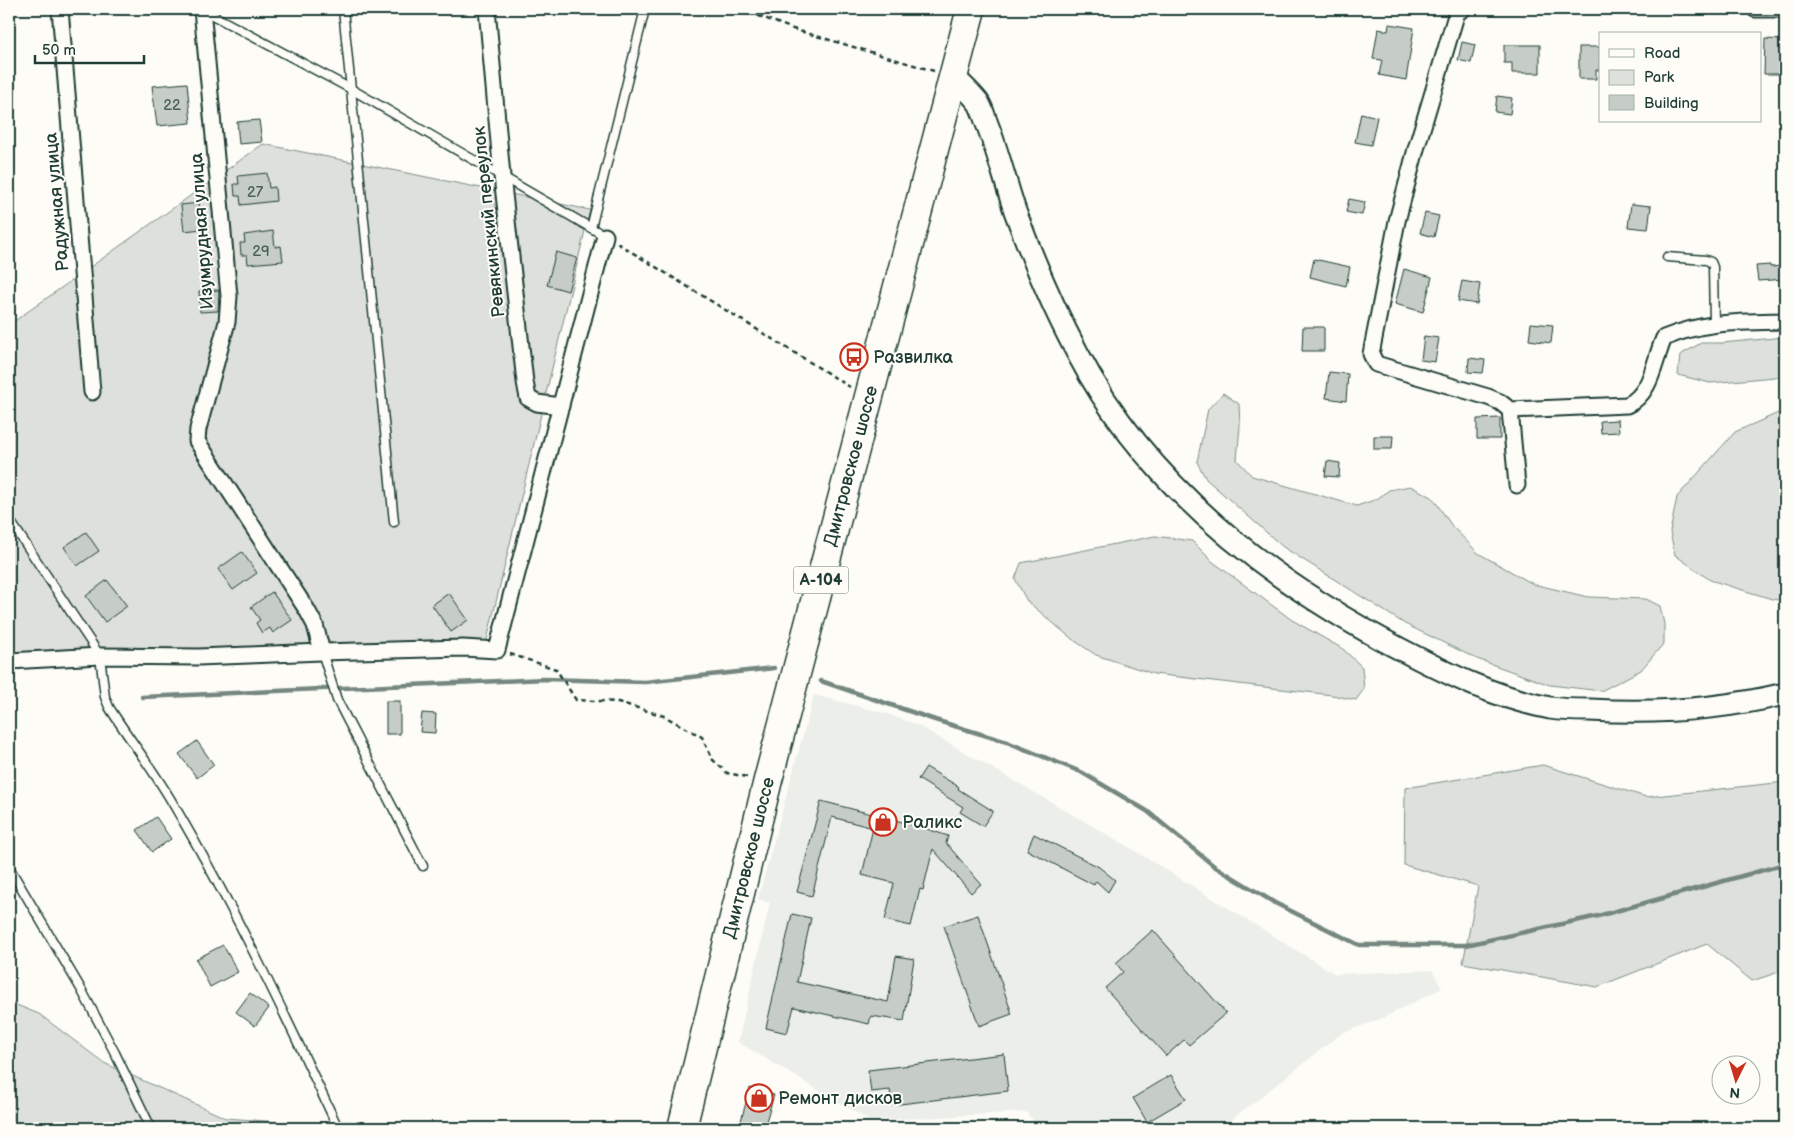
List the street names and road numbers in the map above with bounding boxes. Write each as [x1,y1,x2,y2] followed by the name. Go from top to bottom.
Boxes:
[468,125,509,319] street label: Ревякинский переулок
[40,131,74,272] street label: Радужная улица
[186,152,218,310] street label: Изумрудная улица
[819,383,883,549] street label: Дмитровское шоссе
[794,566,848,594] road number: А-104
[719,775,779,941] street label: Дмитровское шоссе

